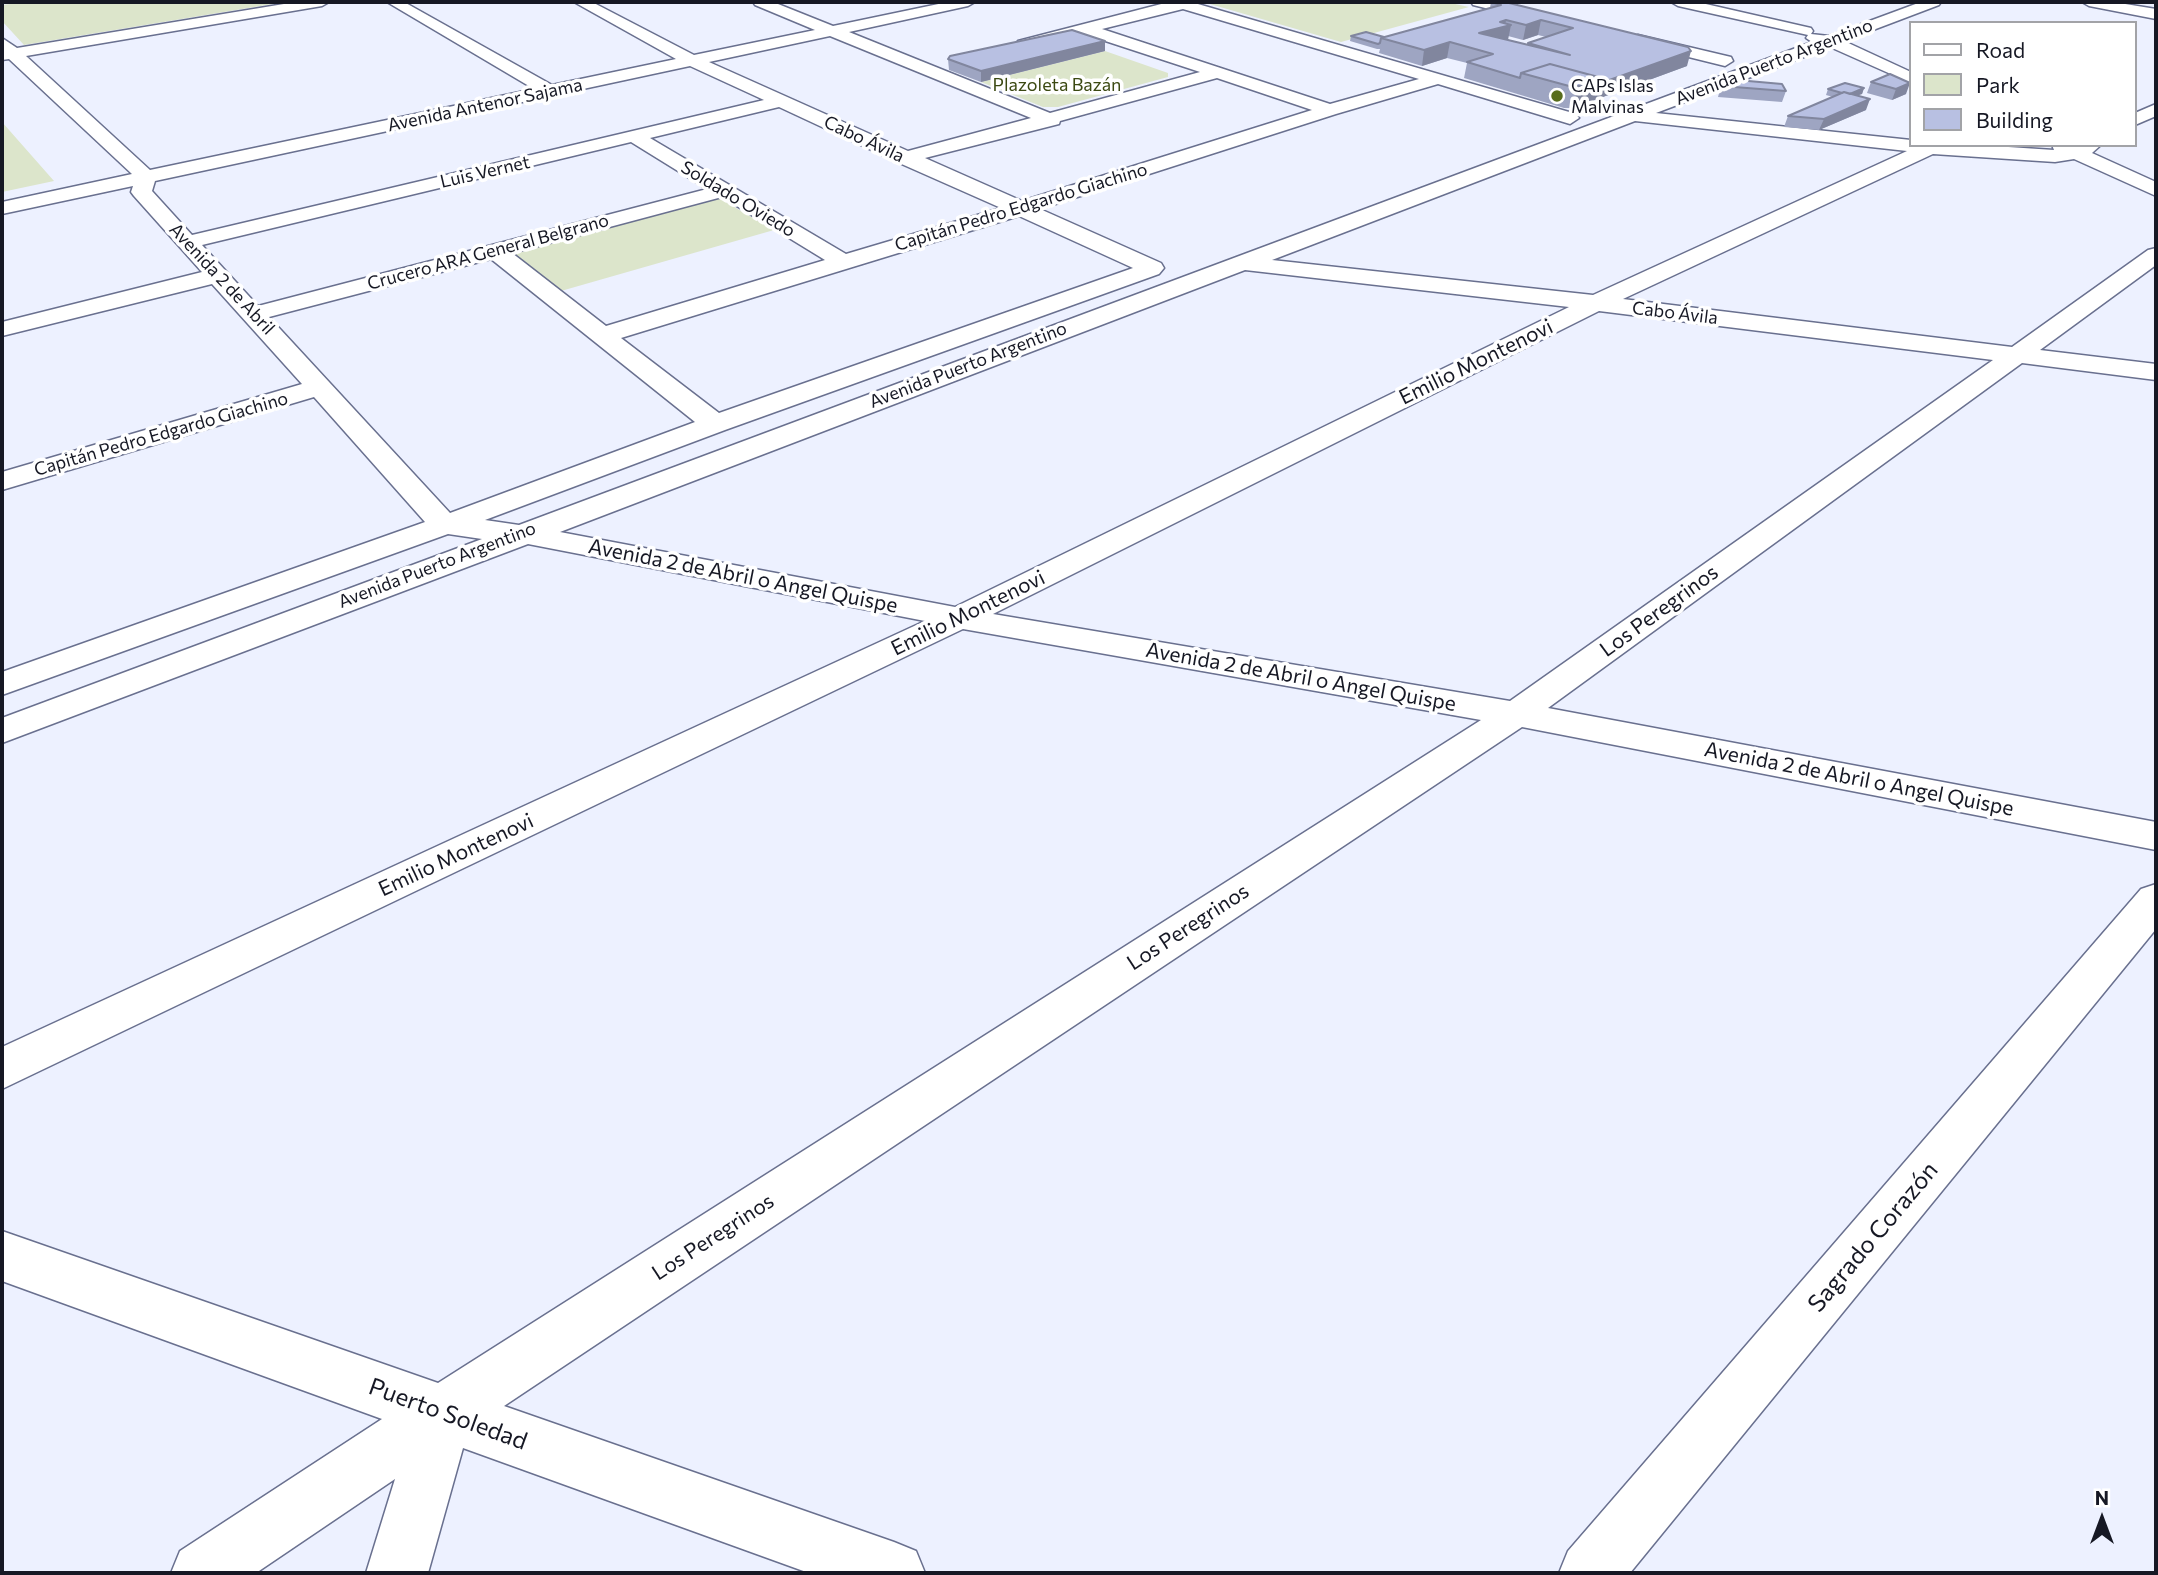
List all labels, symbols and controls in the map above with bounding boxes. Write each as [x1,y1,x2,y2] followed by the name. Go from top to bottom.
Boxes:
[1672,14,1876,110] street label: Avenida Puerto Argentino
[1910,21,2137,147] legend
[1976,37,2025,62] text: Road
[1976,72,2020,97] text: Park
[386,74,584,136] street label: Avenida Antenor Sajama
[993,74,1121,96] park label: Plazoleta Bazán
[1571,75,1654,118] place label: CAPs Islas Malvinas
[1549,88,1565,104] marker: CAPs Islas Malvinas
[1976,107,2053,132] text: Building
[820,111,908,167] street label: Cabo Ávila
[438,151,532,193] street label: Luis Vernet
[677,156,799,242] street label: Soldado Oviedo
[892,158,1150,256] street label: Capitán Pedro Edgardo Giachino
[365,209,611,295] street label: Crucero ARA General Belgrano
[165,219,279,339] street label: Avenida 2 de Abril
[1631,297,1719,329] street label: Cabo Ávila
[1395,314,1557,410] street label: Emilio Montenovi
[866,317,1070,413] street label: Avenida Puerto Argentino
[32,387,290,481] street label: Capitán Pedro Edgardo Giachino
[335,517,539,613] street label: Avenida Puerto Argentino
[586,534,900,618] street label: Avenida 2 de Abril o Angel Quispe
[1595,560,1723,662] street label: Los Peregrinos
[887,565,1049,661] street label: Emilio Montenovi
[1144,637,1458,717] street label: Avenida 2 de Abril o Angel Quispe
[1702,737,2016,821] street label: Avenida 2 de Abril o Angel Quispe
[375,808,537,902] street label: Emilio Montenovi
[1122,878,1254,976] street label: Los Peregrinos
[1802,1156,1944,1318] street label: Sagrado Corazón
[647,1188,779,1286] street label: Los Peregrinos
[365,1372,531,1456] street label: Puerto Soledad
[2067,1484,2137,1554] north arrow
[2095,1486,2109,1509] text: N

